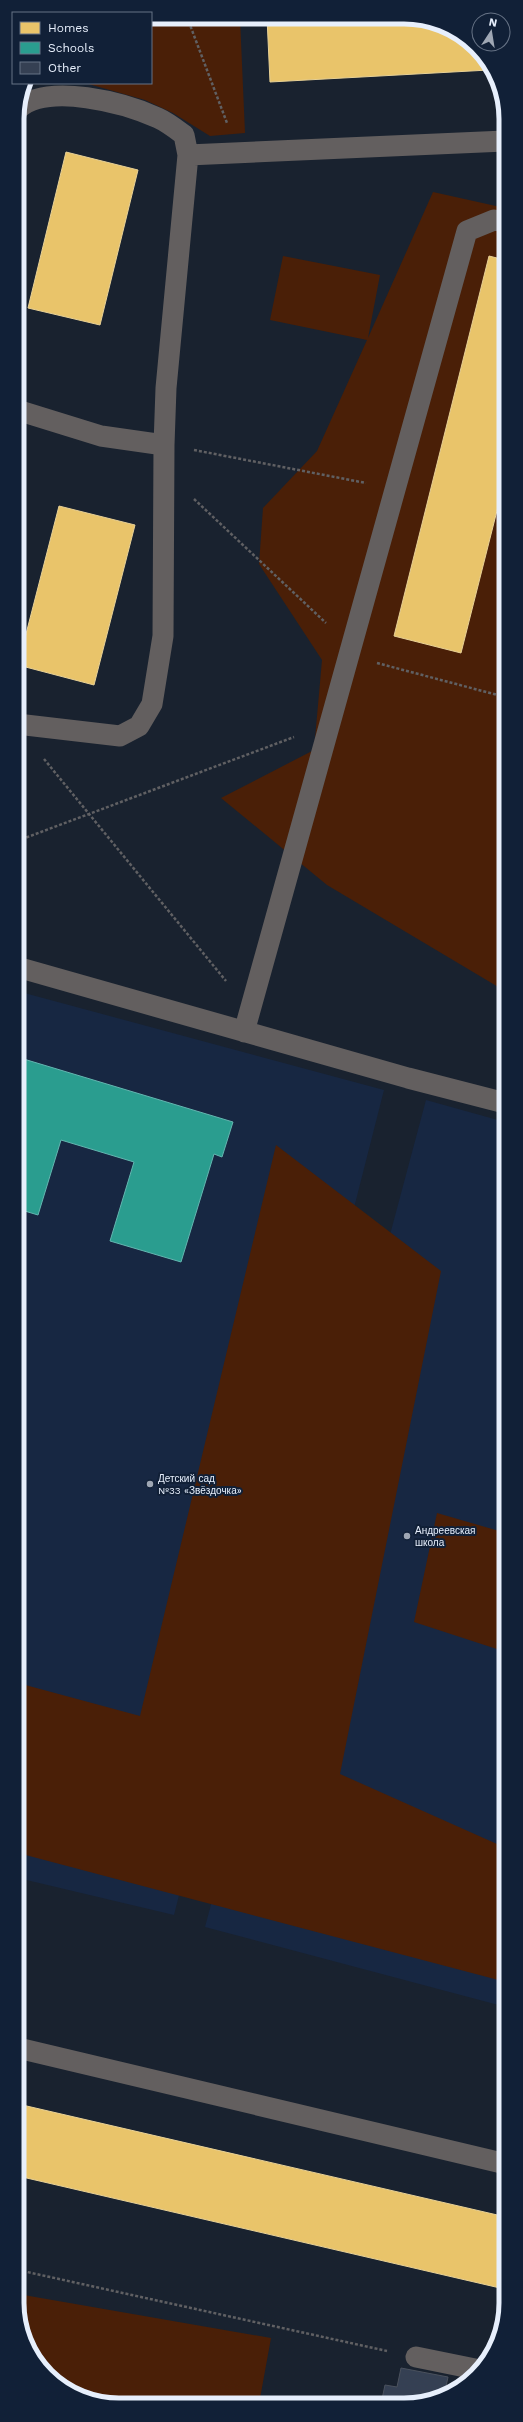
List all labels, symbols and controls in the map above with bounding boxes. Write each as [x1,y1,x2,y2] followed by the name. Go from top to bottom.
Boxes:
[12,12,152,84] legend
[471,12,511,52] north arrow
[488,16,498,30] text: N
[48,21,89,35] text: Homes
[48,41,94,55] text: Schools
[48,61,81,75] text: Other
[158,1473,242,1496] place label: Детский сад №33 «Звёздочка»
[145,1479,155,1489] marker: Детский сад №33 «Звёздочка»
[415,1525,475,1548] place label: Андреевская школа
[402,1531,412,1541] marker: Андреевская школа

